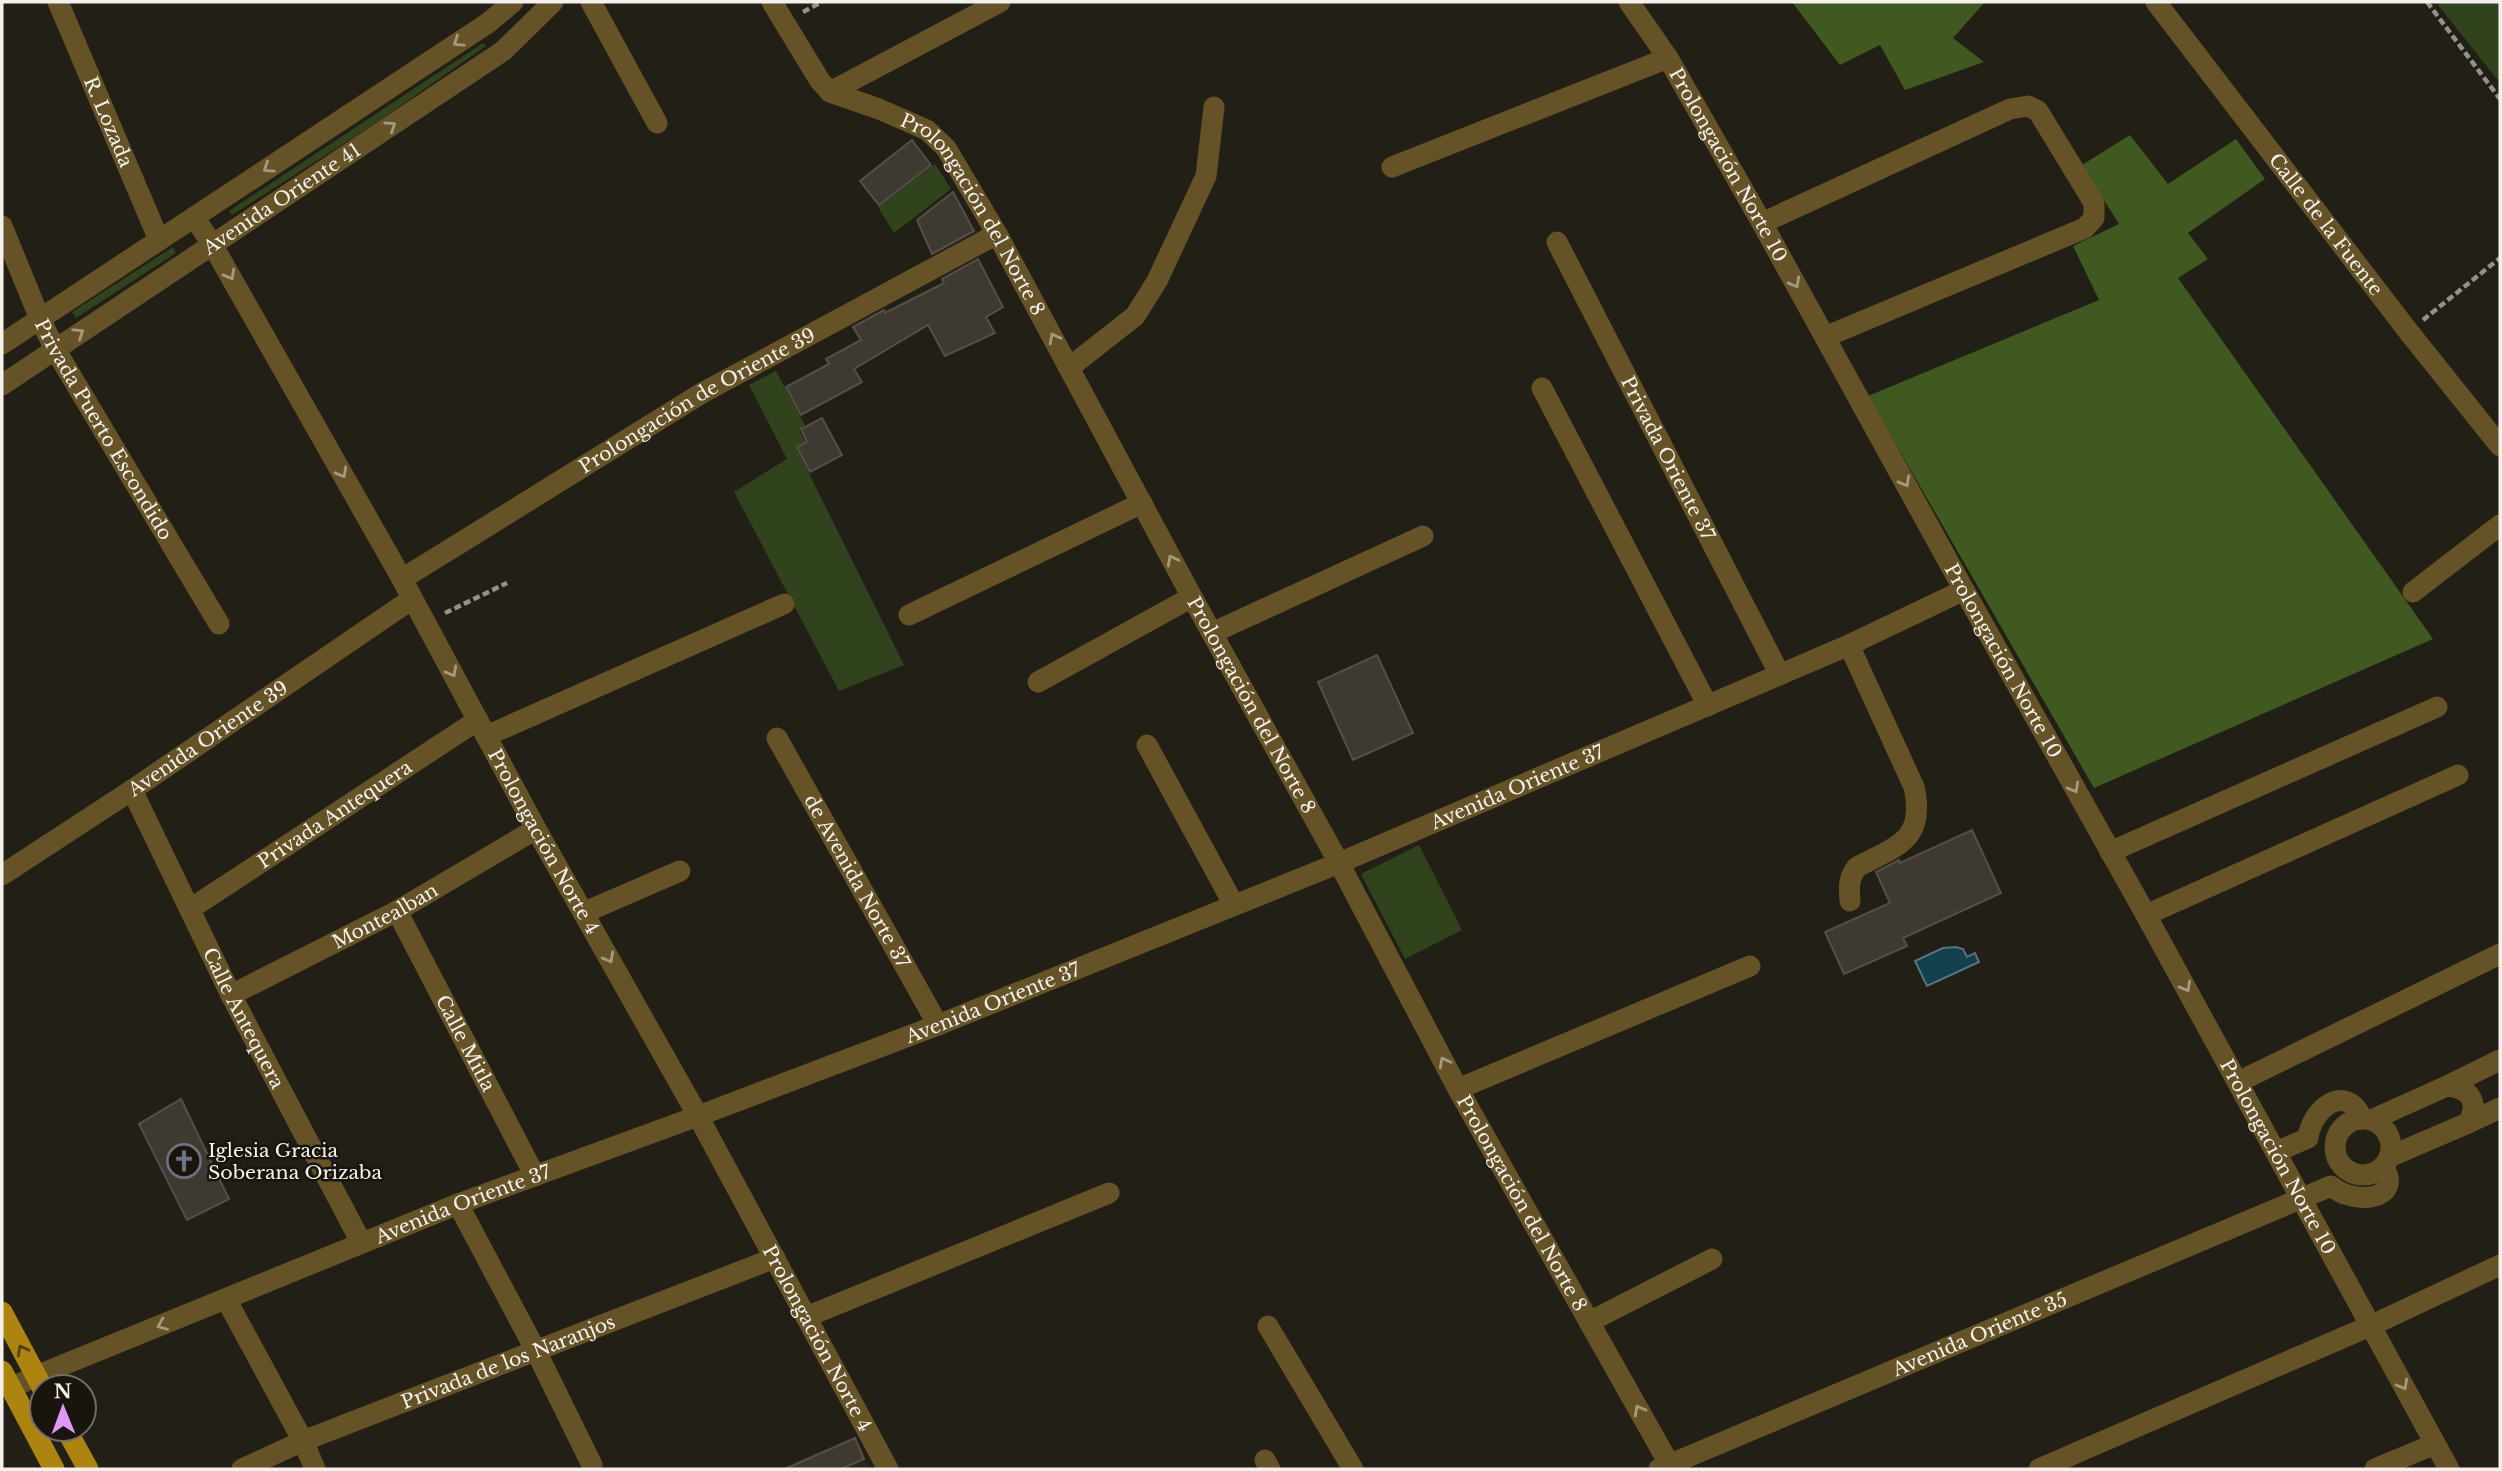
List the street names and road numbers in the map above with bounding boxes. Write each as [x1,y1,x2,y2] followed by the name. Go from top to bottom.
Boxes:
[1664,64,1792,266] street label: Prolongación Norte 10
[79,73,138,171] street label: R. Lozada
[897,109,1049,319] street label: Prolongación del Norte 8
[198,138,365,260] street label: Avenida Oriente 41
[2264,149,2388,300] street label: Calle de la Fuente
[30,315,177,544] street label: Privada Puerto Escondido
[575,323,819,478] street label: Prolongación de Oriente 39
[1616,372,1720,545] street label: Privada Oriente 37
[1940,560,2067,762] street label: Prolongación Norte 10
[1182,593,1320,817] street label: Prolongación del Norte 8
[123,676,293,802] street label: Avenida Oriente 39
[1426,740,1608,835] street label: Avenida Oriente 37
[483,745,604,939] street label: Prolongación Norte 4
[253,755,417,873] street label: Privada Antequera
[799,791,915,972] street label: de Avenida Norte 37
[328,879,442,954] street label: Montealban
[198,944,289,1093] street label: Calle Antequera
[902,958,1084,1049] street label: Avenida Oriente 37
[431,991,500,1096] street label: Calle Mitla
[2215,1055,2340,1259] street label: Prolongación Norte 10
[1452,1091,1592,1315] street label: Prolongación del Norte 8
[371,1160,554,1249] street label: Avenida Oriente 37
[758,1241,877,1436] street label: Prolongación Norte 4
[1888,1287,2071,1382] street label: Avenida Oriente 35
[398,1310,618,1414] street label: Privada de los Naranjos

